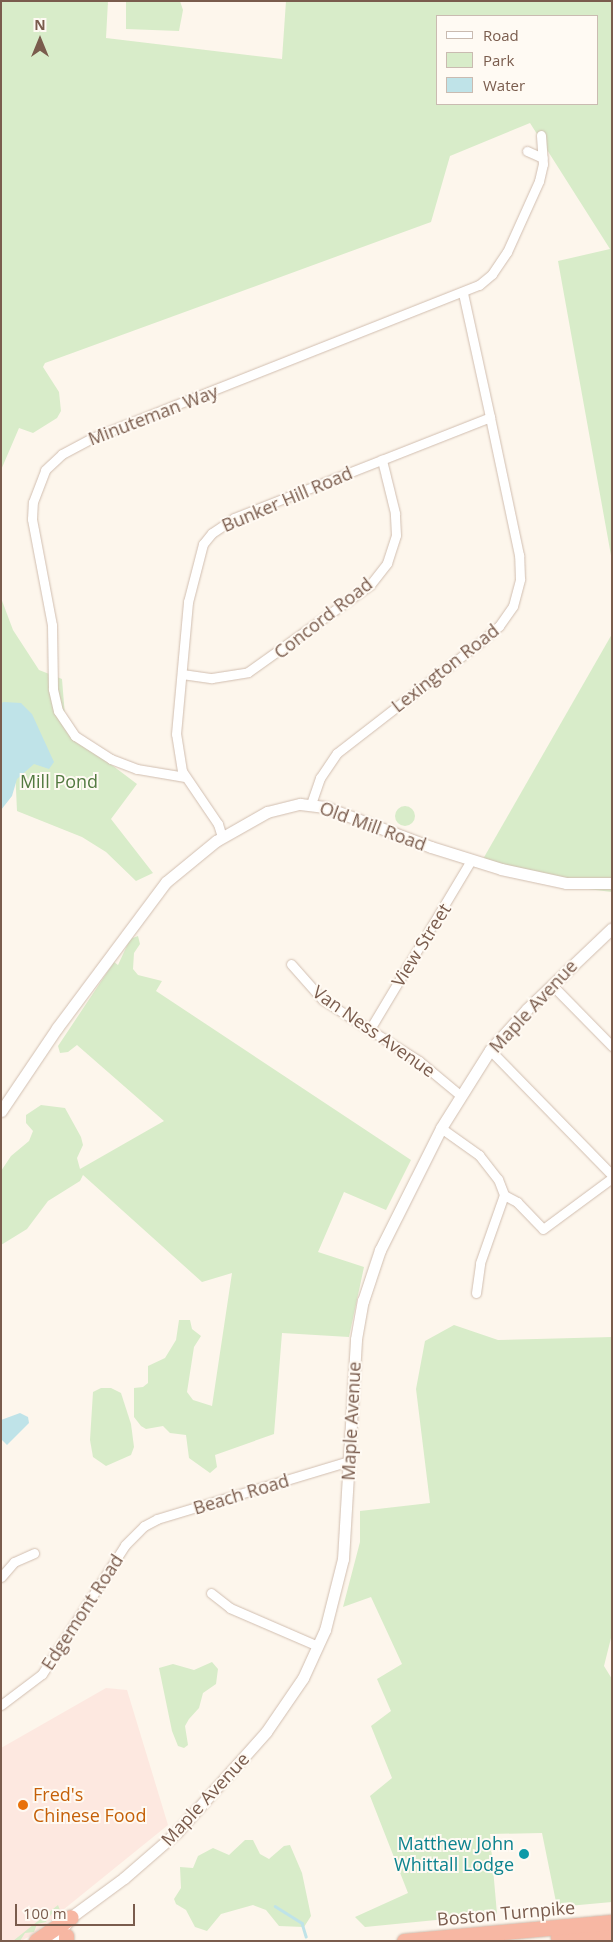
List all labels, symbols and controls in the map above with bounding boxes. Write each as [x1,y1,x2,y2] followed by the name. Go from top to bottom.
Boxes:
[15,15,65,65] north arrow
[34,15,46,34] text: N
[436,15,598,105] legend
[483,25,519,45] text: Road
[483,50,514,70] text: Park
[483,75,525,95] text: Water
[85,380,221,450] street label: Minuteman Way
[218,462,356,536] street label: Bunker Hill Road
[270,573,376,663] street label: Concord Road
[387,619,503,717] street label: Lexington Road
[20,770,98,792] park label: Mill Pond
[317,797,429,855] street label: Old Mill Road
[387,899,455,991] street label: View Street
[484,955,582,1057] street label: Maple Avenue
[309,981,439,1081] street label: Van Ness Avenue
[337,1361,365,1481] street label: Maple Avenue
[190,1469,292,1519] street label: Beach Road
[37,1550,127,1674] street label: Edgemont Road
[156,1748,254,1850] street label: Maple Avenue
[33,1784,146,1826] place label: Fred's Chinese Food
[17,1799,29,1811] marker: Fred's Chinese Food
[394,1833,514,1876] place label: Matthew John Whittall Lodge
[518,1848,530,1860] marker: Matthew John Whittall Lodge
[18,1894,138,1926] scale bar
[436,1896,576,1930] street label: Boston Turnpike
[23,1903,67,1923] text: 100 m

